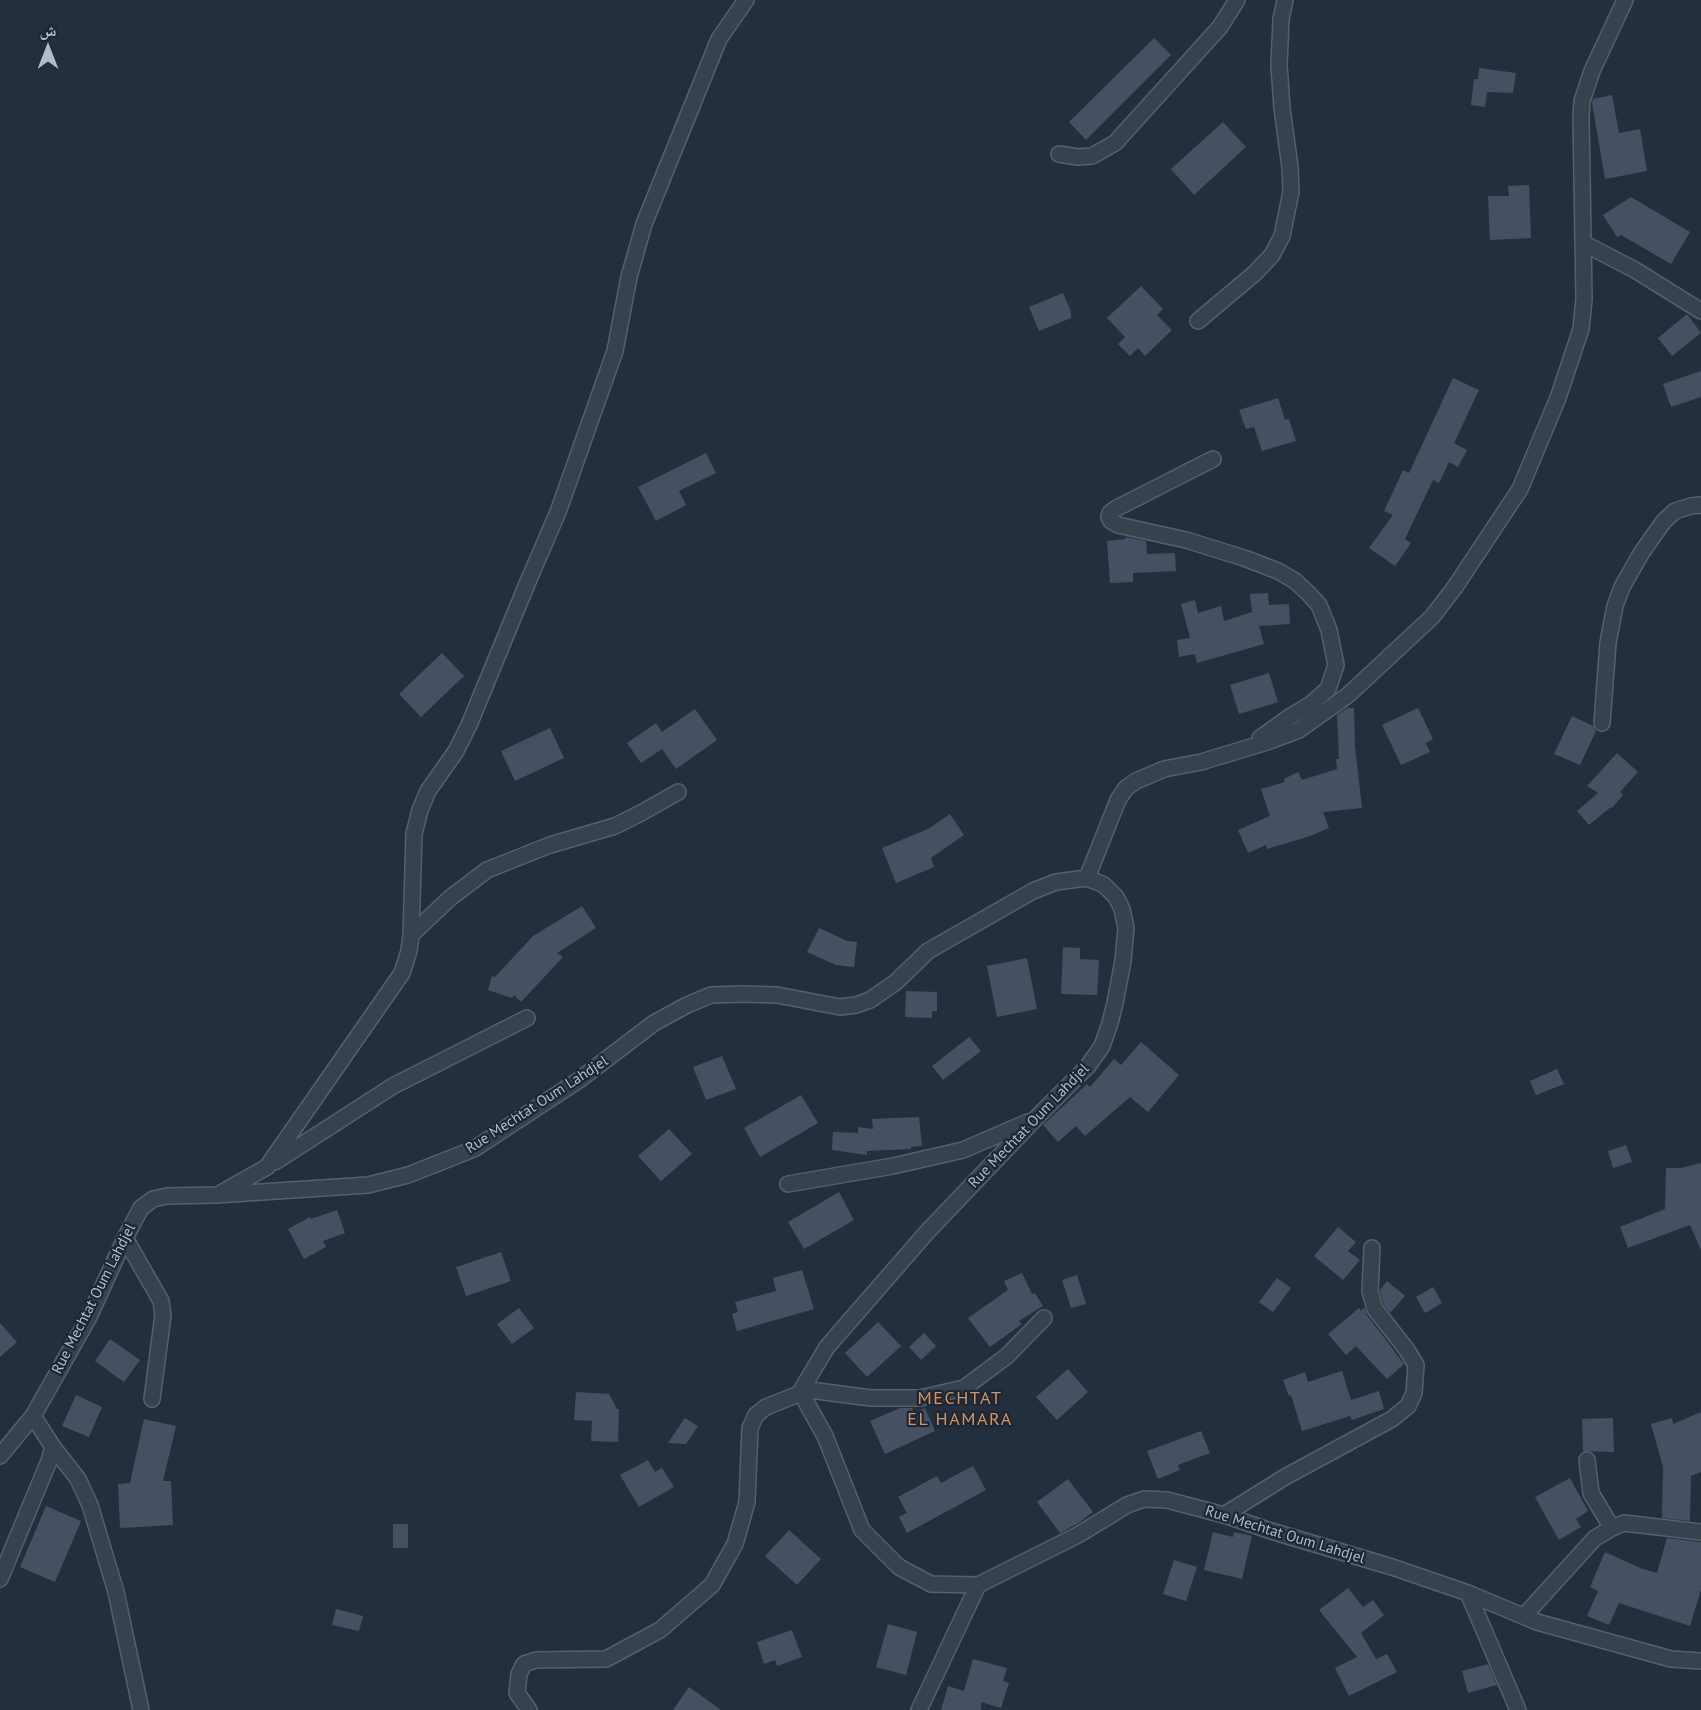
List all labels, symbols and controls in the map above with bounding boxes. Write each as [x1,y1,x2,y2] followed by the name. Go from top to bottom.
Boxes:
[18,18,78,78] north arrow
[40,20,56,40] text: ش
[462,1052,612,1158] street label: Rue Mechtat Oum Lahdjel
[965,1060,1093,1192] street label: Rue Mechtat Oum Lahdjel
[48,1221,140,1377] street label: Rue Mechtat Oum Lahdjel
[907,1388,1013,1430] district label: MECHTAT EL HAMARA
[1203,1502,1367,1568] street label: Rue Mechtat Oum Lahdjel

